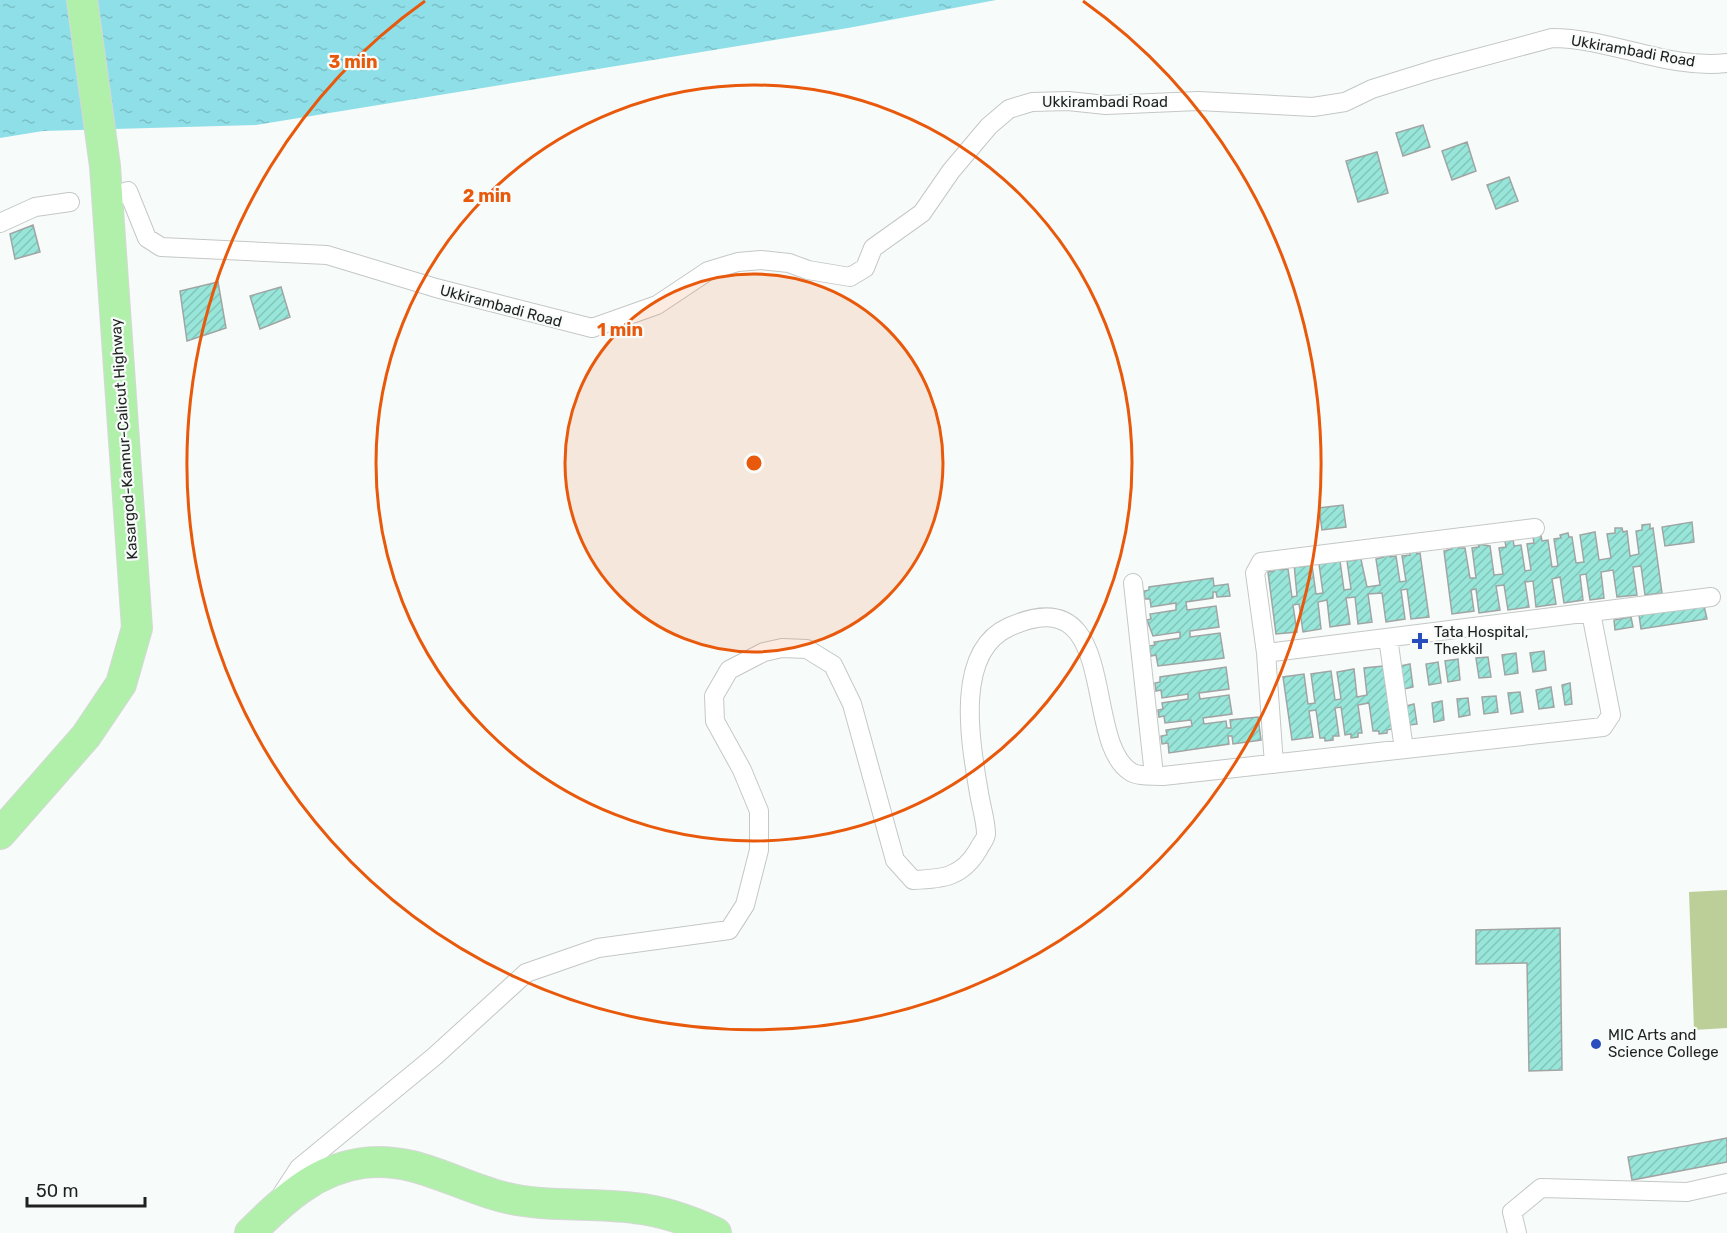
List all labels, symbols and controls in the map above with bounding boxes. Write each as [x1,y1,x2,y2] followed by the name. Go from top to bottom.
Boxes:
[1569,31,1697,71] street label: Ukkirambadi Road
[329,51,377,73] text: 3 min
[1042,93,1168,111] street label: Ukkirambadi Road
[463,185,511,207] text: 2 min
[438,281,564,331] street label: Ukkirambadi Road
[107,318,141,560] street label: Kasargod-Kannur-Calicut Highway
[597,319,643,341] text: 1 min
[744,453,764,473] centre of rings
[1434,623,1528,658] place label: Tata Hospital, Thekkil
[1411,632,1429,650] marker: Tata Hospital, Thekkil
[1608,1026,1719,1061] place label: MIC Arts and Science College
[1589,1037,1603,1051] marker: MIC Arts and Science College
[27,1170,146,1208] scale bar
[36,1180,79,1202] text: 50 m

